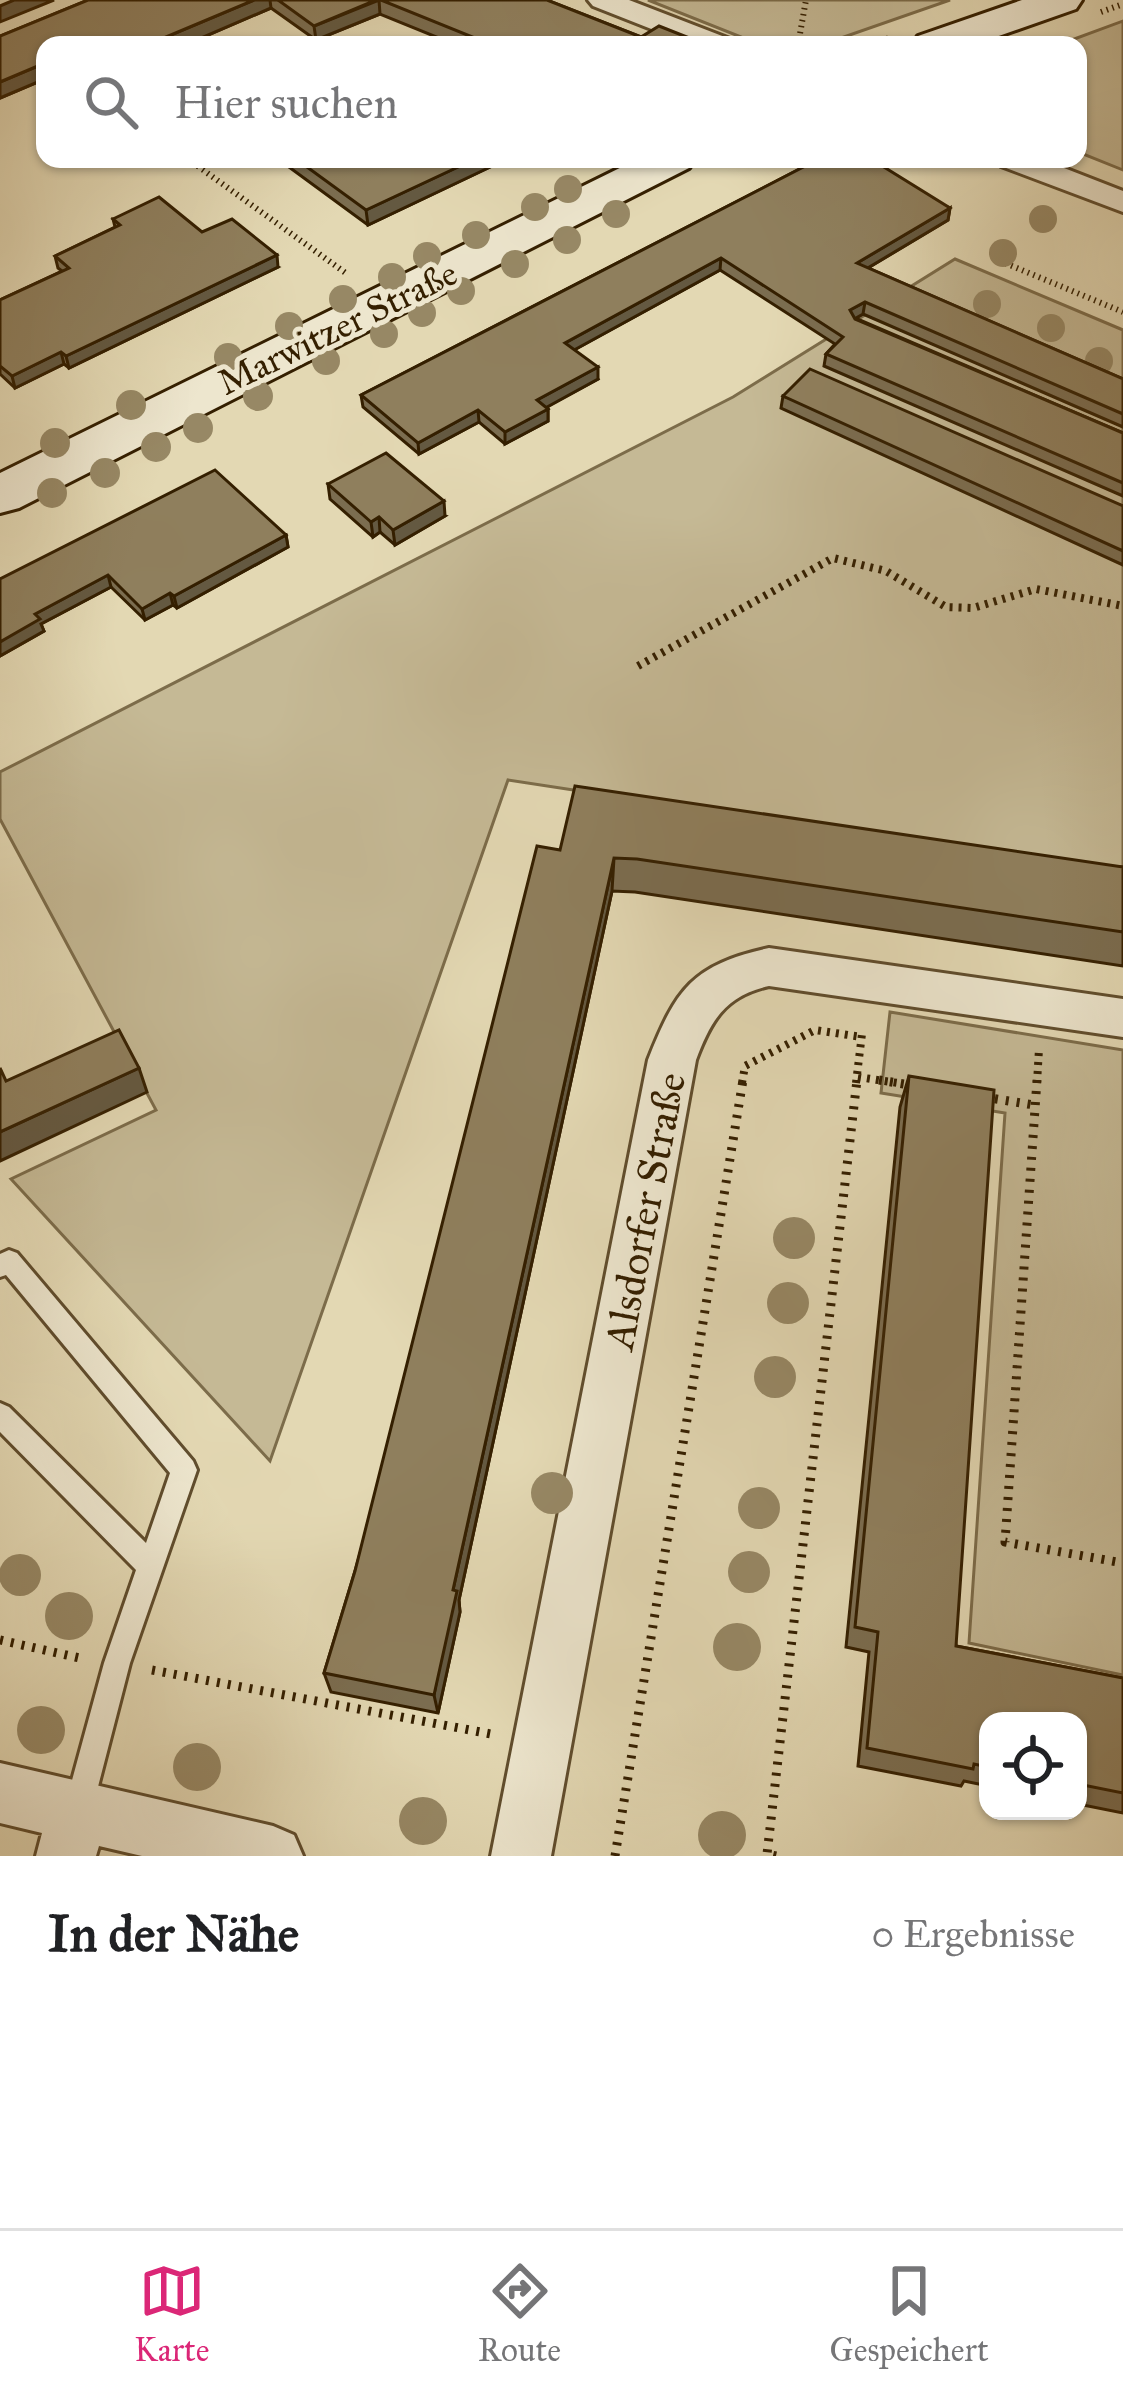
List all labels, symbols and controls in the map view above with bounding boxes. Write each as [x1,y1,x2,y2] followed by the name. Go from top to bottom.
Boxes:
[36,36,1087,168] search box
[78,69,144,135] icon: search
[174,75,398,130] text: Hier suchen
[211,251,464,405] street label: Marwitzer Straße
[592,1068,697,1356] street label: Alsdorfer Straße
[979,1712,1087,1820] map controls
[979,1712,1087,1820] button: locate
[48,1903,299,1965] text: In der Nähe
[872,1910,1075,1958] text: 0 Ergebnisse
[134,2258,209,2370] tab: Karte
[478,2258,561,2370] tab: Route
[830,2258,989,2370] tab: Gespeichert

